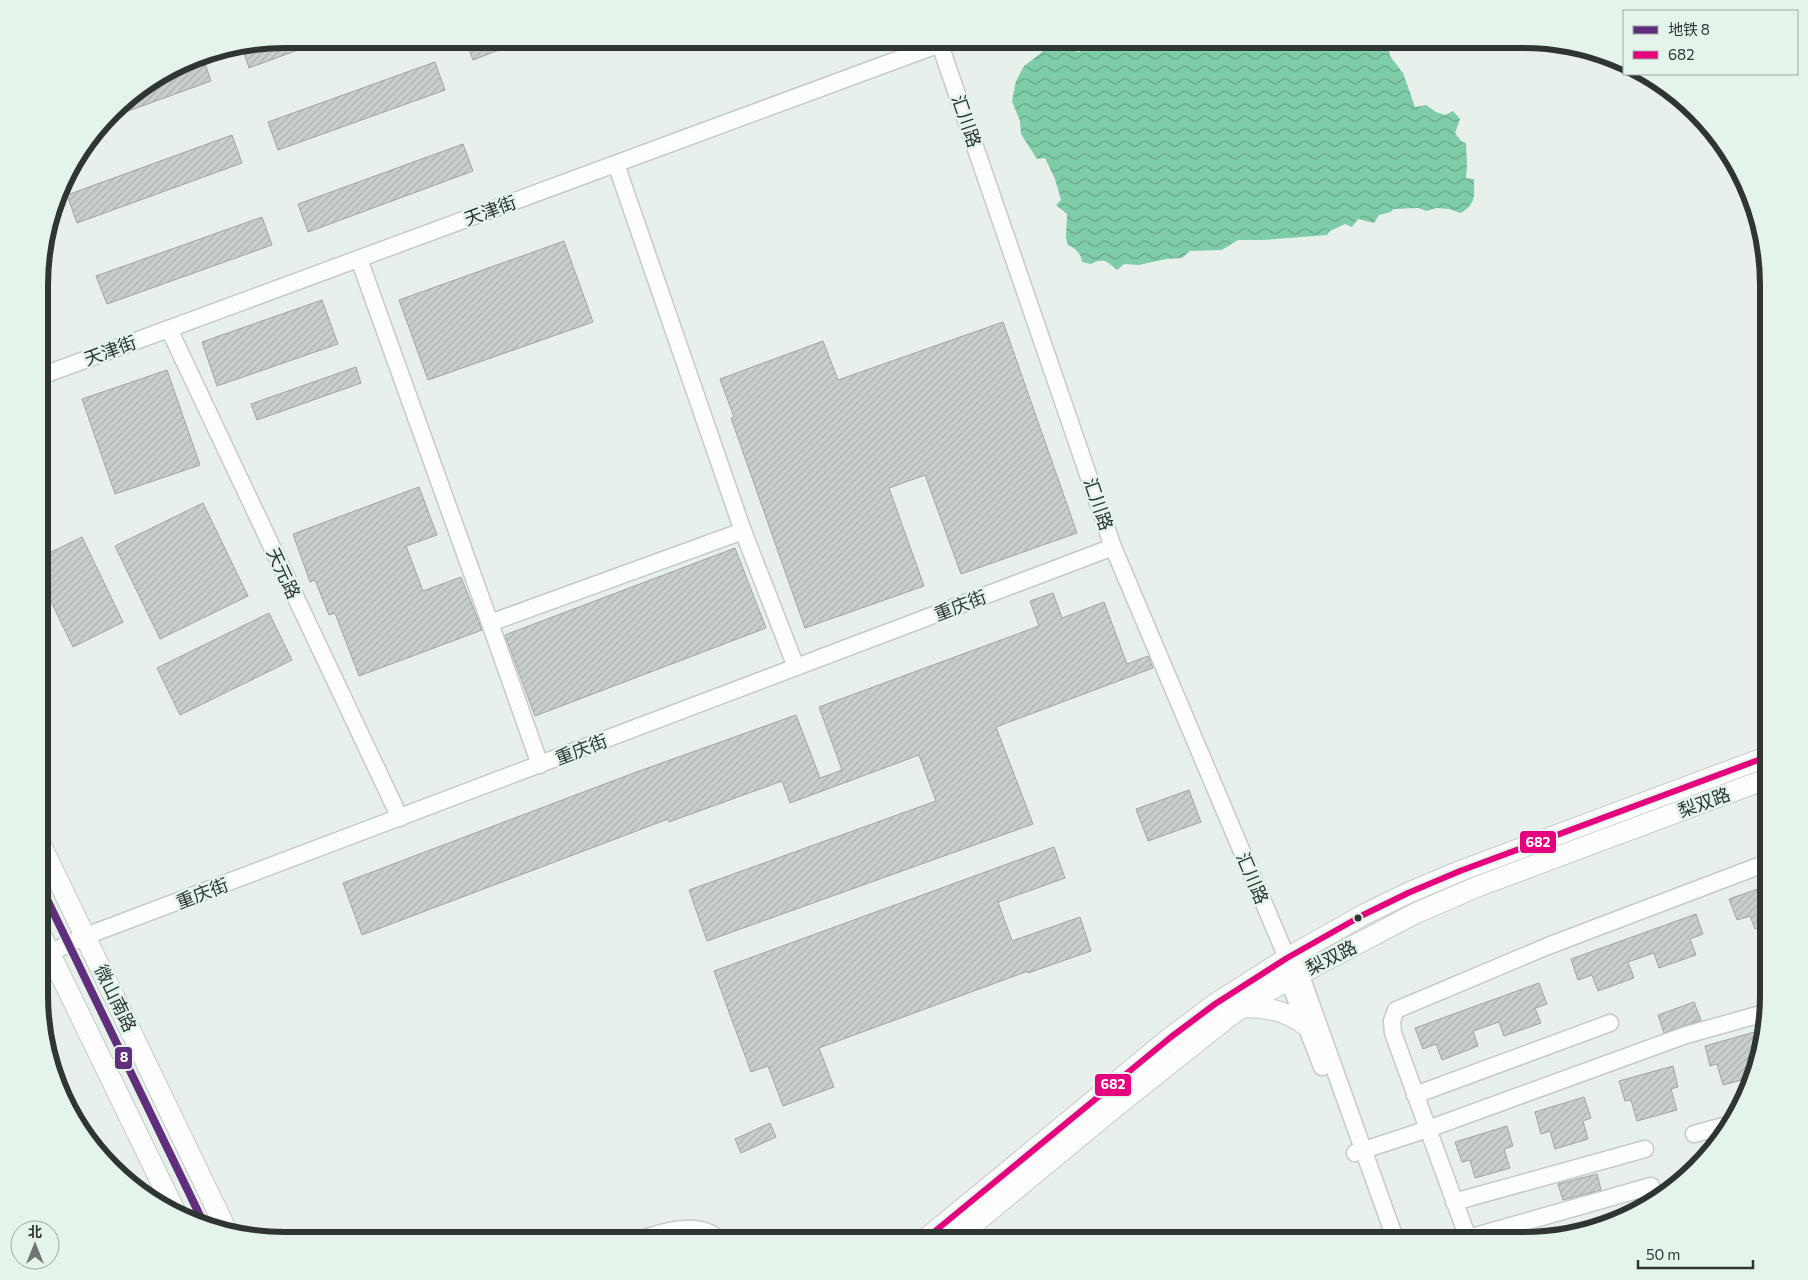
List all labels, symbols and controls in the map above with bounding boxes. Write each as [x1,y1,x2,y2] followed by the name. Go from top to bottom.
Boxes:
[1623,10,1798,75] legend
[1668,20,1710,38] text: 地铁 8
[1668,45,1695,63] text: 682
[948,92,986,150] street label: 汇川路
[461,190,519,230] street label: 天津街
[81,330,139,370] street label: 天津街
[1080,475,1118,533] street label: 汇川路
[263,544,305,602] street label: 天元路
[931,585,989,625] street label: 重庆街
[552,729,610,769] street label: 重庆街
[1675,782,1733,822] street label: 梨双路
[1519,830,1557,854] line badge: 682
[1525,833,1551,850] text: 682
[1232,849,1274,907] street label: 汇川路
[173,873,231,913] street label: 重庆街
[1353,913,1363,923] unlabelled marker
[1302,935,1360,979] street label: 梨双路
[90,961,142,1035] street label: 微山南路
[114,1046,133,1070] line badge: 8
[120,1048,129,1065] text: 8
[1094,1073,1132,1097] line badge: 682
[1100,1075,1126,1092] text: 682
[10,1220,60,1270] north arrow
[28,1223,42,1240] text: 北
[1638,1238,1753,1270] scale bar
[1646,1245,1680,1263] text: 50 m

